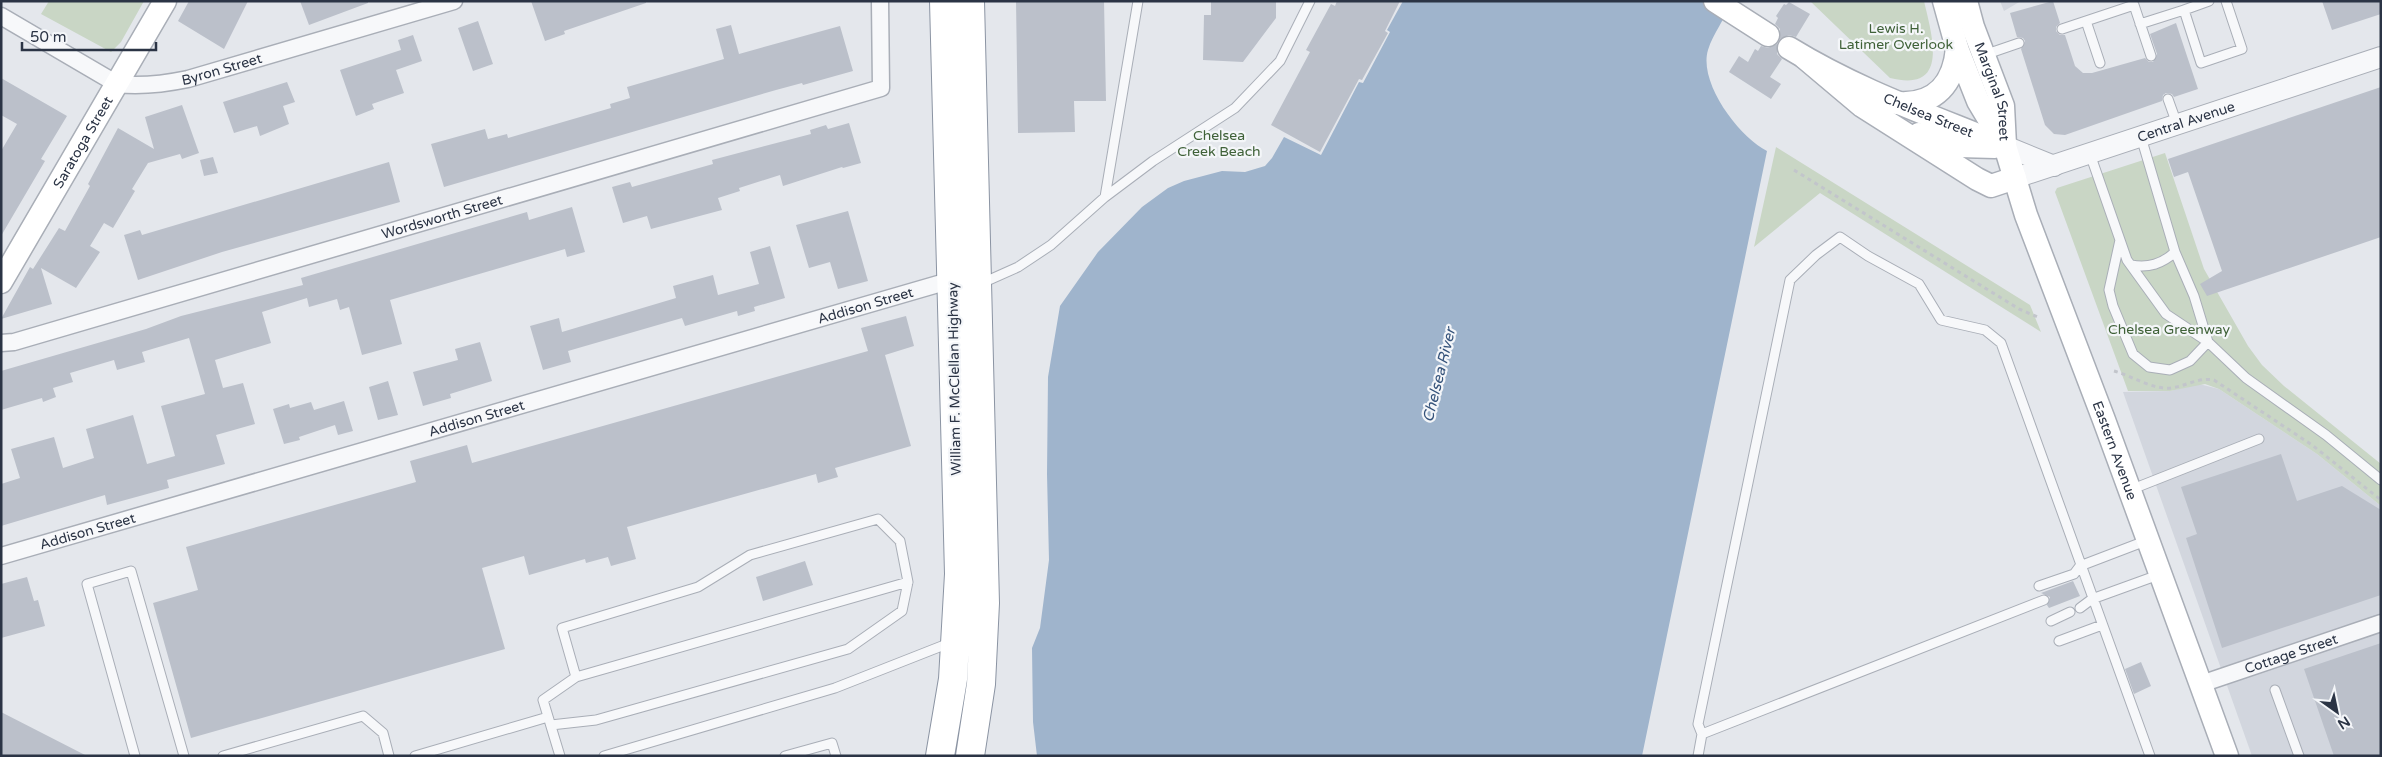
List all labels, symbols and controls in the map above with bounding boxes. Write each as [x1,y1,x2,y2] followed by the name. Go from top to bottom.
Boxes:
[22,20,156,52] scale bar
[1839,20,1954,53] park label: Lewis H. Latimer Overlook
[30,28,67,46] text: 50 m
[1971,40,2013,142] street label: Marginal Street
[180,50,265,89] street label: Byron Street
[1881,89,1976,142] street label: Chelsea Street
[50,93,117,191] street label: Saratoga Street
[2135,98,2237,146] street label: Central Avenue
[1177,127,1261,160] park label: Chelsea Creek Beach
[380,191,505,243] street label: Wordsworth Street
[944,282,965,476] street label: William F. McClellan Highway
[816,283,916,328] street label: Addison Street
[2108,321,2231,338] park label: Chelsea Greenway
[1419,324,1460,424] water label: Chelsea River
[427,396,527,440] street label: Addison Street
[2089,399,2141,502] street label: Eastern Avenue
[38,509,138,553] street label: Addison Street
[2242,630,2340,678] street label: Cottage Street
[2312,687,2362,737] north arrow
[2334,712,2353,733] text: N

